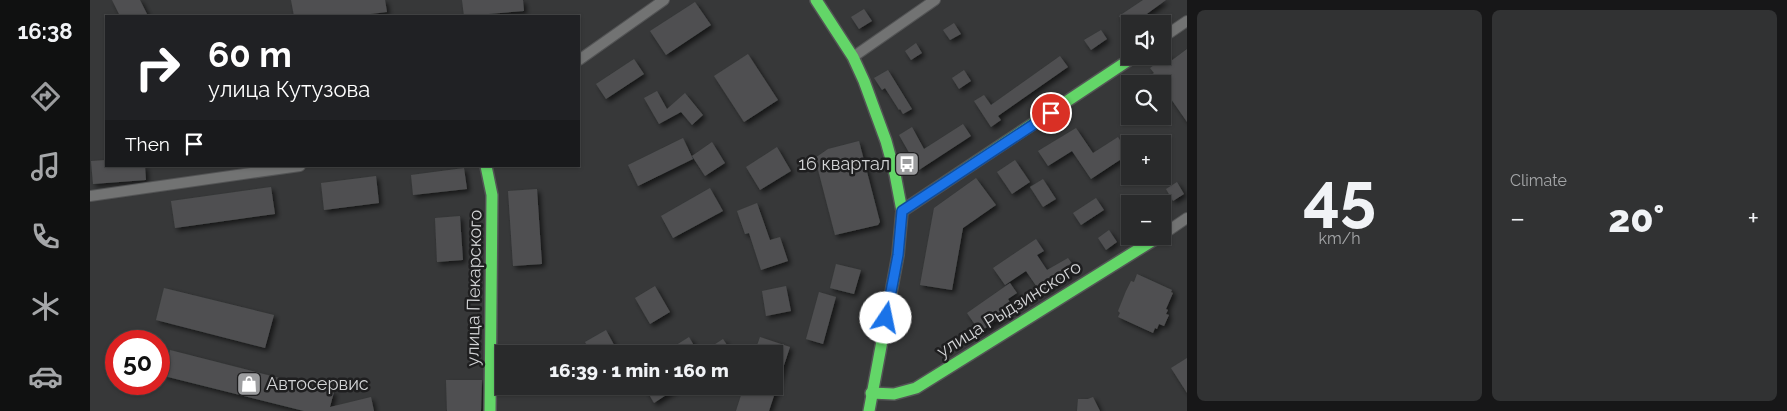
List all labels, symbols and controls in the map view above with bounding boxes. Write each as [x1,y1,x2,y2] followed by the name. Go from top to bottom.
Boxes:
[1121,15,1171,245] map controls
[1121,15,1171,65] button: sound
[17,18,73,44] text: 16:38
[208,34,292,75] text: 60 m
[125,35,190,100] icon: right
[1121,75,1171,125] button: search
[208,76,370,102] text: улица Кутузова
[28,79,63,114] icon: directions
[1030,92,1072,134] pin
[1037,99,1065,127] icon: arrive
[180,130,208,158] icon: arrive
[125,133,170,155] text: Then
[1121,135,1171,185] button: +
[28,149,63,184] icon: music
[894,151,920,177] bus stop icon: 16 квартал
[798,153,890,174] place label: 16 квартал
[1303,158,1376,234] text: 45
[1510,171,1567,190] text: Climate
[1121,195,1171,245] button: −
[1608,196,1664,241] text: 20°
[1510,202,1525,235] text: −
[1747,202,1759,235] text: +
[462,209,485,366] street label: улица Пекарского
[28,219,63,254] icon: phone
[1318,229,1361,248] text: km/h
[933,255,1085,362] street label: улица Рыдзинского
[28,289,63,324] icon: climate
[859,291,911,343] position arrow
[105,330,170,395] speed limit sign: 50
[28,359,63,394] icon: car
[549,359,729,381] text: 16:39 · 1 min · 160 m
[236,371,262,397] shop icon: Автосервис
[266,373,369,394] place label: Автосервис

